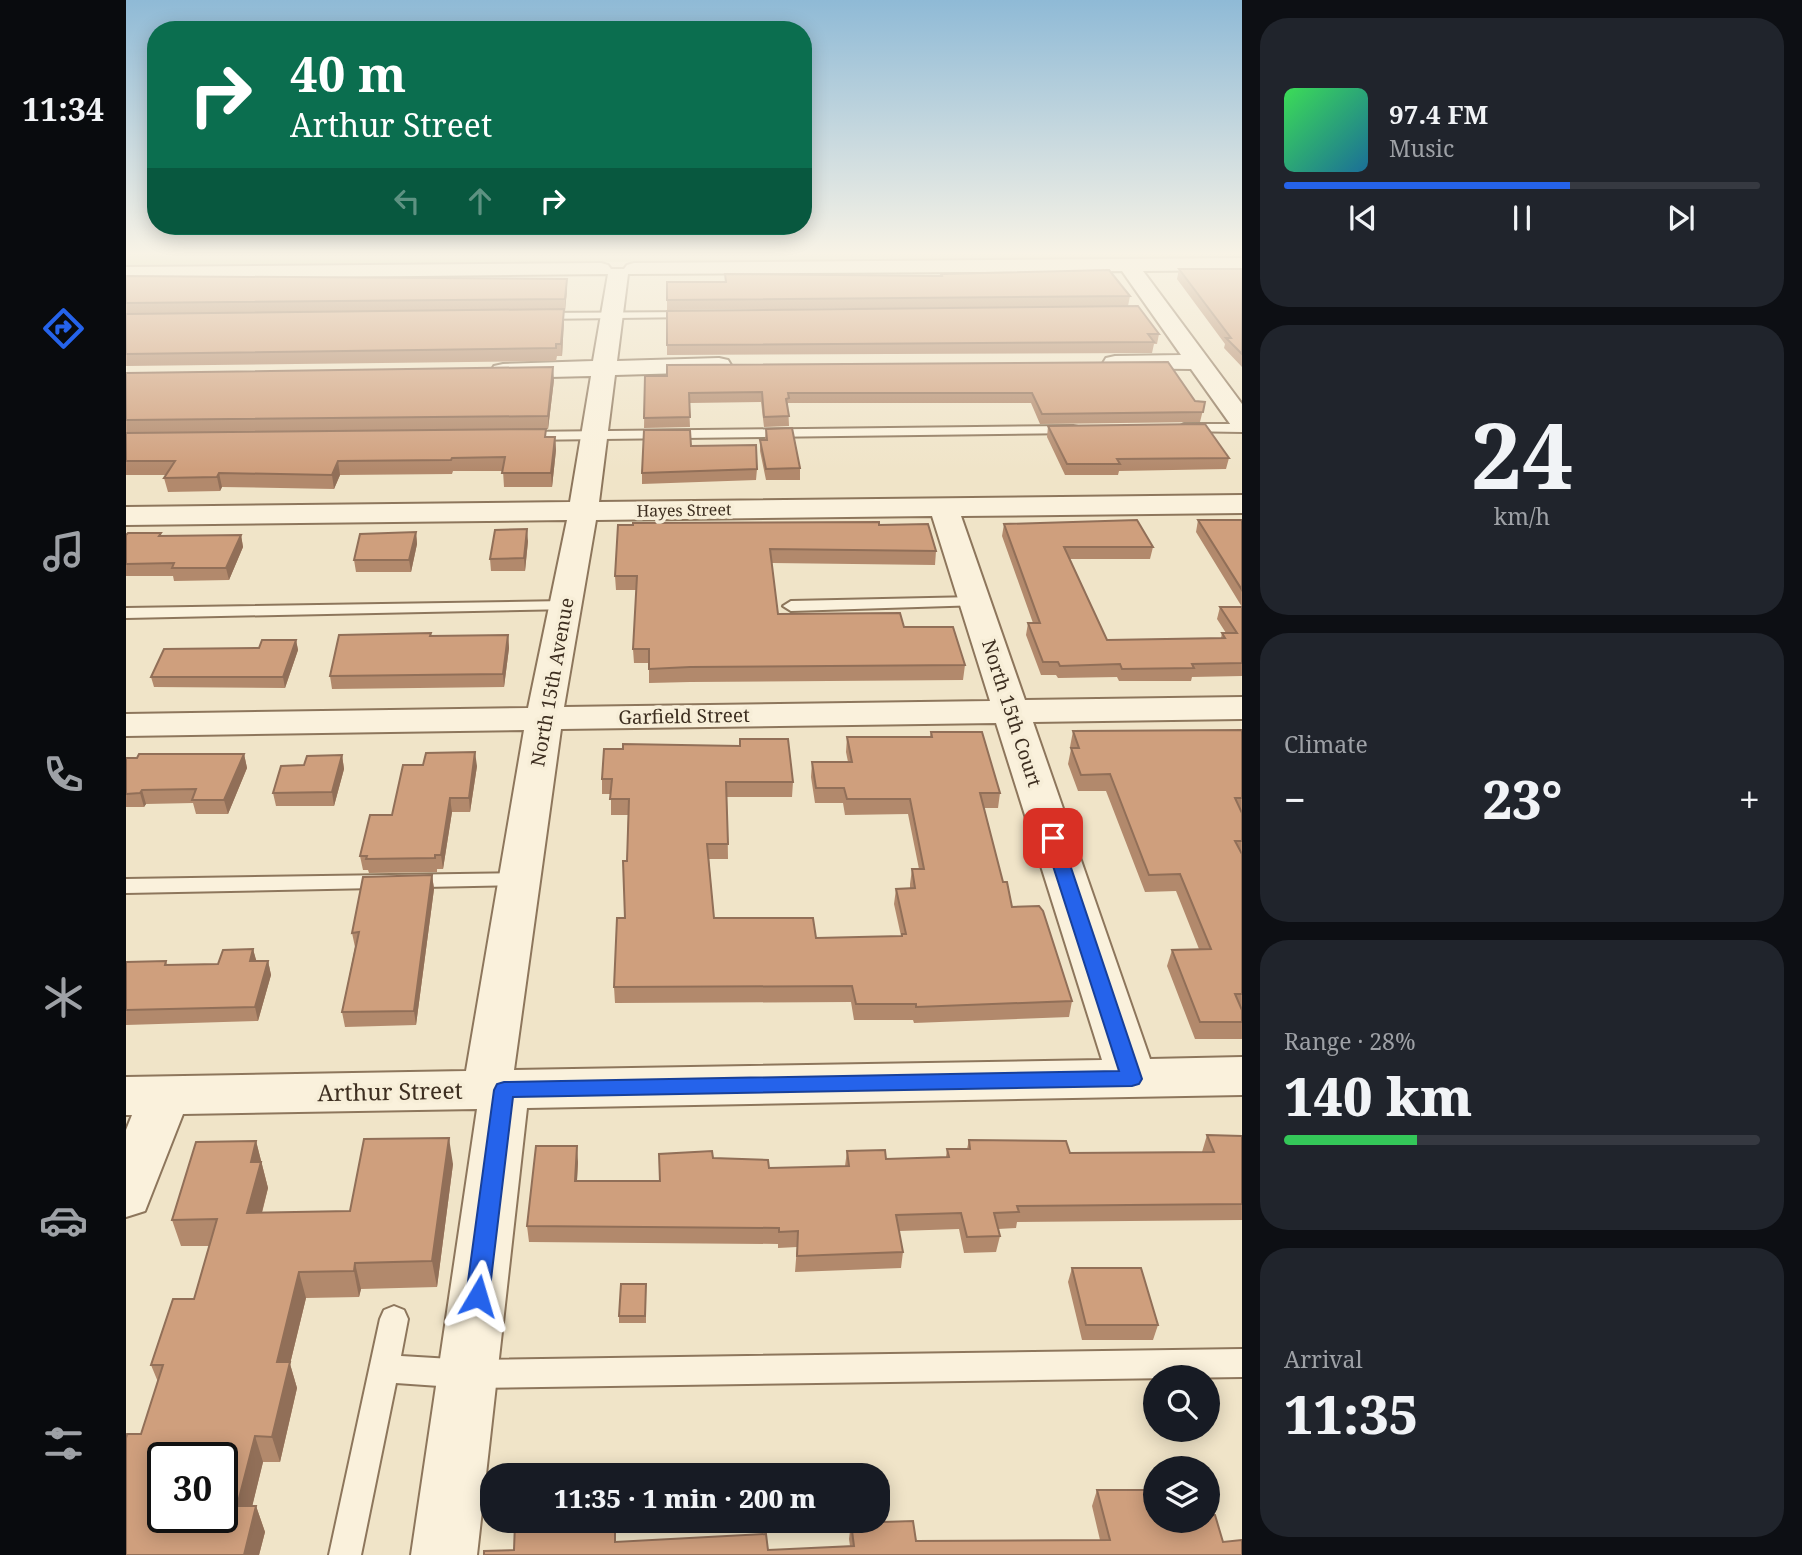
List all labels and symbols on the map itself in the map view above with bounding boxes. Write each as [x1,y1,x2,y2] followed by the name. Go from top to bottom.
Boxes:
[636,498,732,522] street label: Hayes Street
[524,596,580,768] street label: North 15th Avenue
[976,636,1048,790] street label: North 15th Court
[618,702,750,730] street label: Garfield Street
[1023,808,1083,868] pin
[317,1074,463,1108] street label: Arthur Street
[441,1259,515,1333] position arrow
[147,1442,238,1533] speed limit sign: 30

